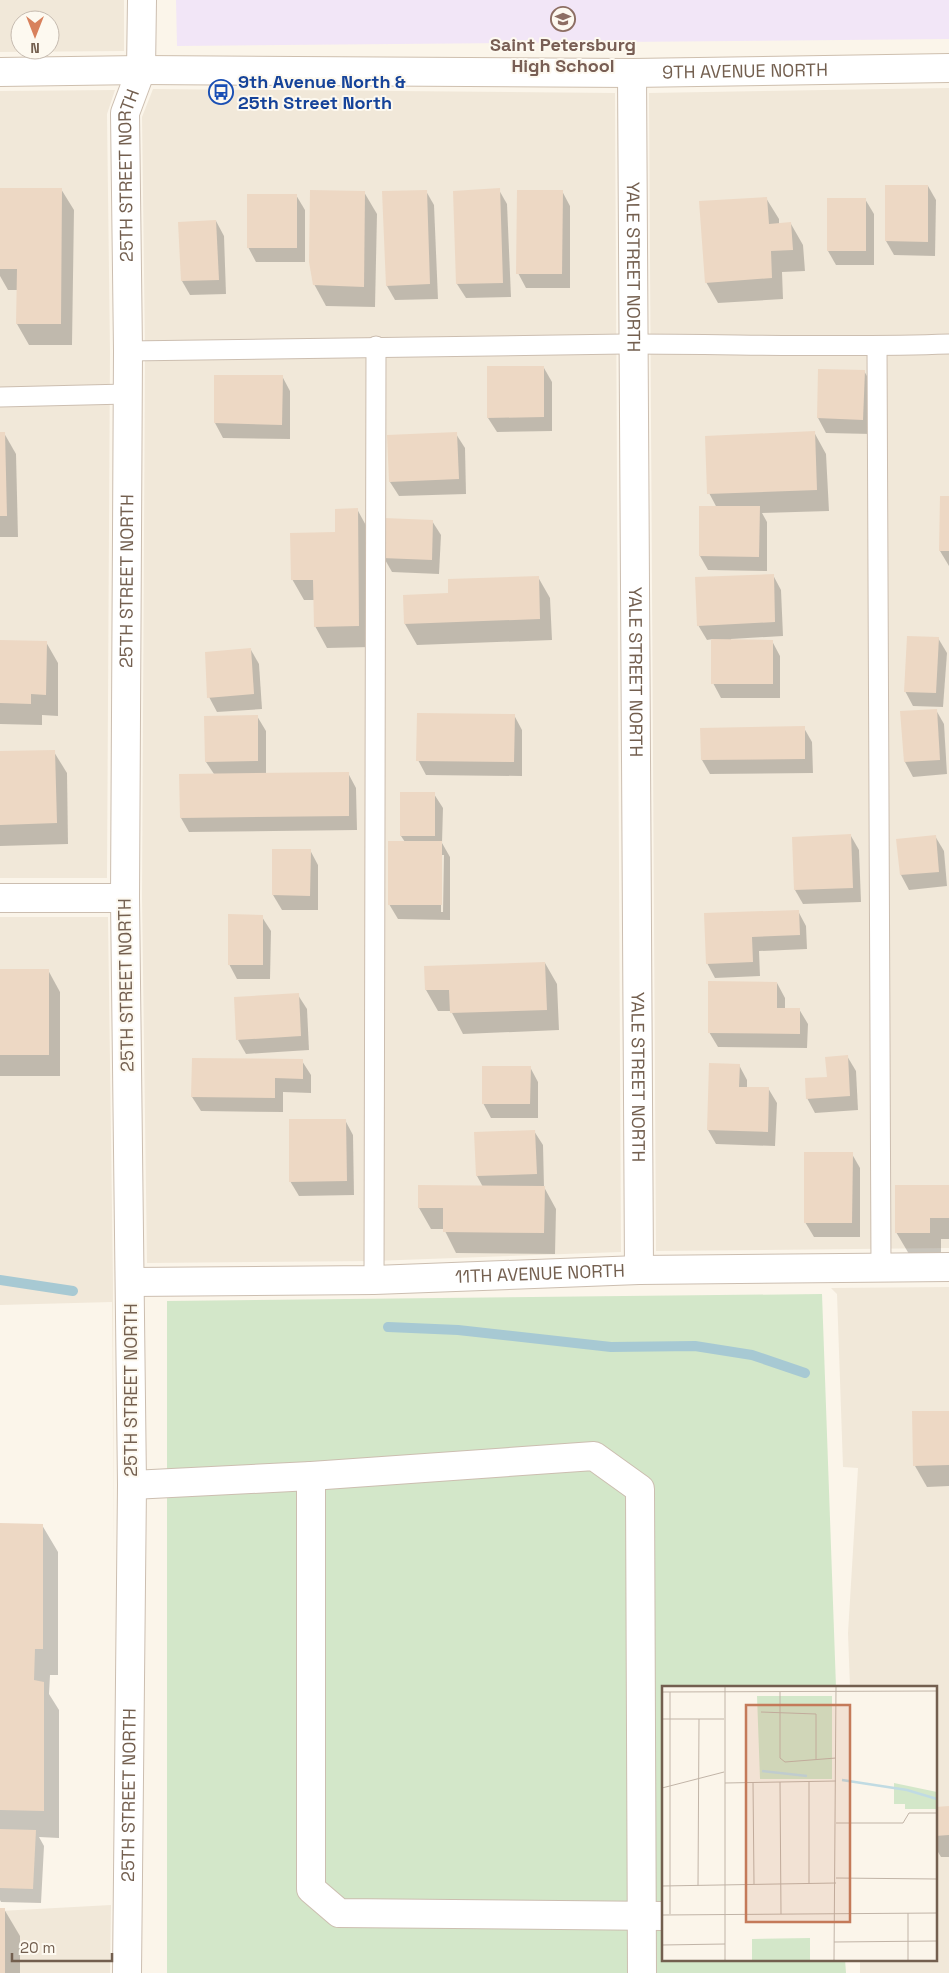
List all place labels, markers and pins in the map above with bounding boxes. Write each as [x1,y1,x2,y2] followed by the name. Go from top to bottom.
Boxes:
[550,6,576,32] school or university icon: Saint Petersburg High School
[490,33,636,77] place label: Saint Petersburg High School
[238,70,406,114] place label: 9th Avenue North & 25th Street North
[208,79,234,105] bus stop icon: 9th Avenue North & 25th Street North

